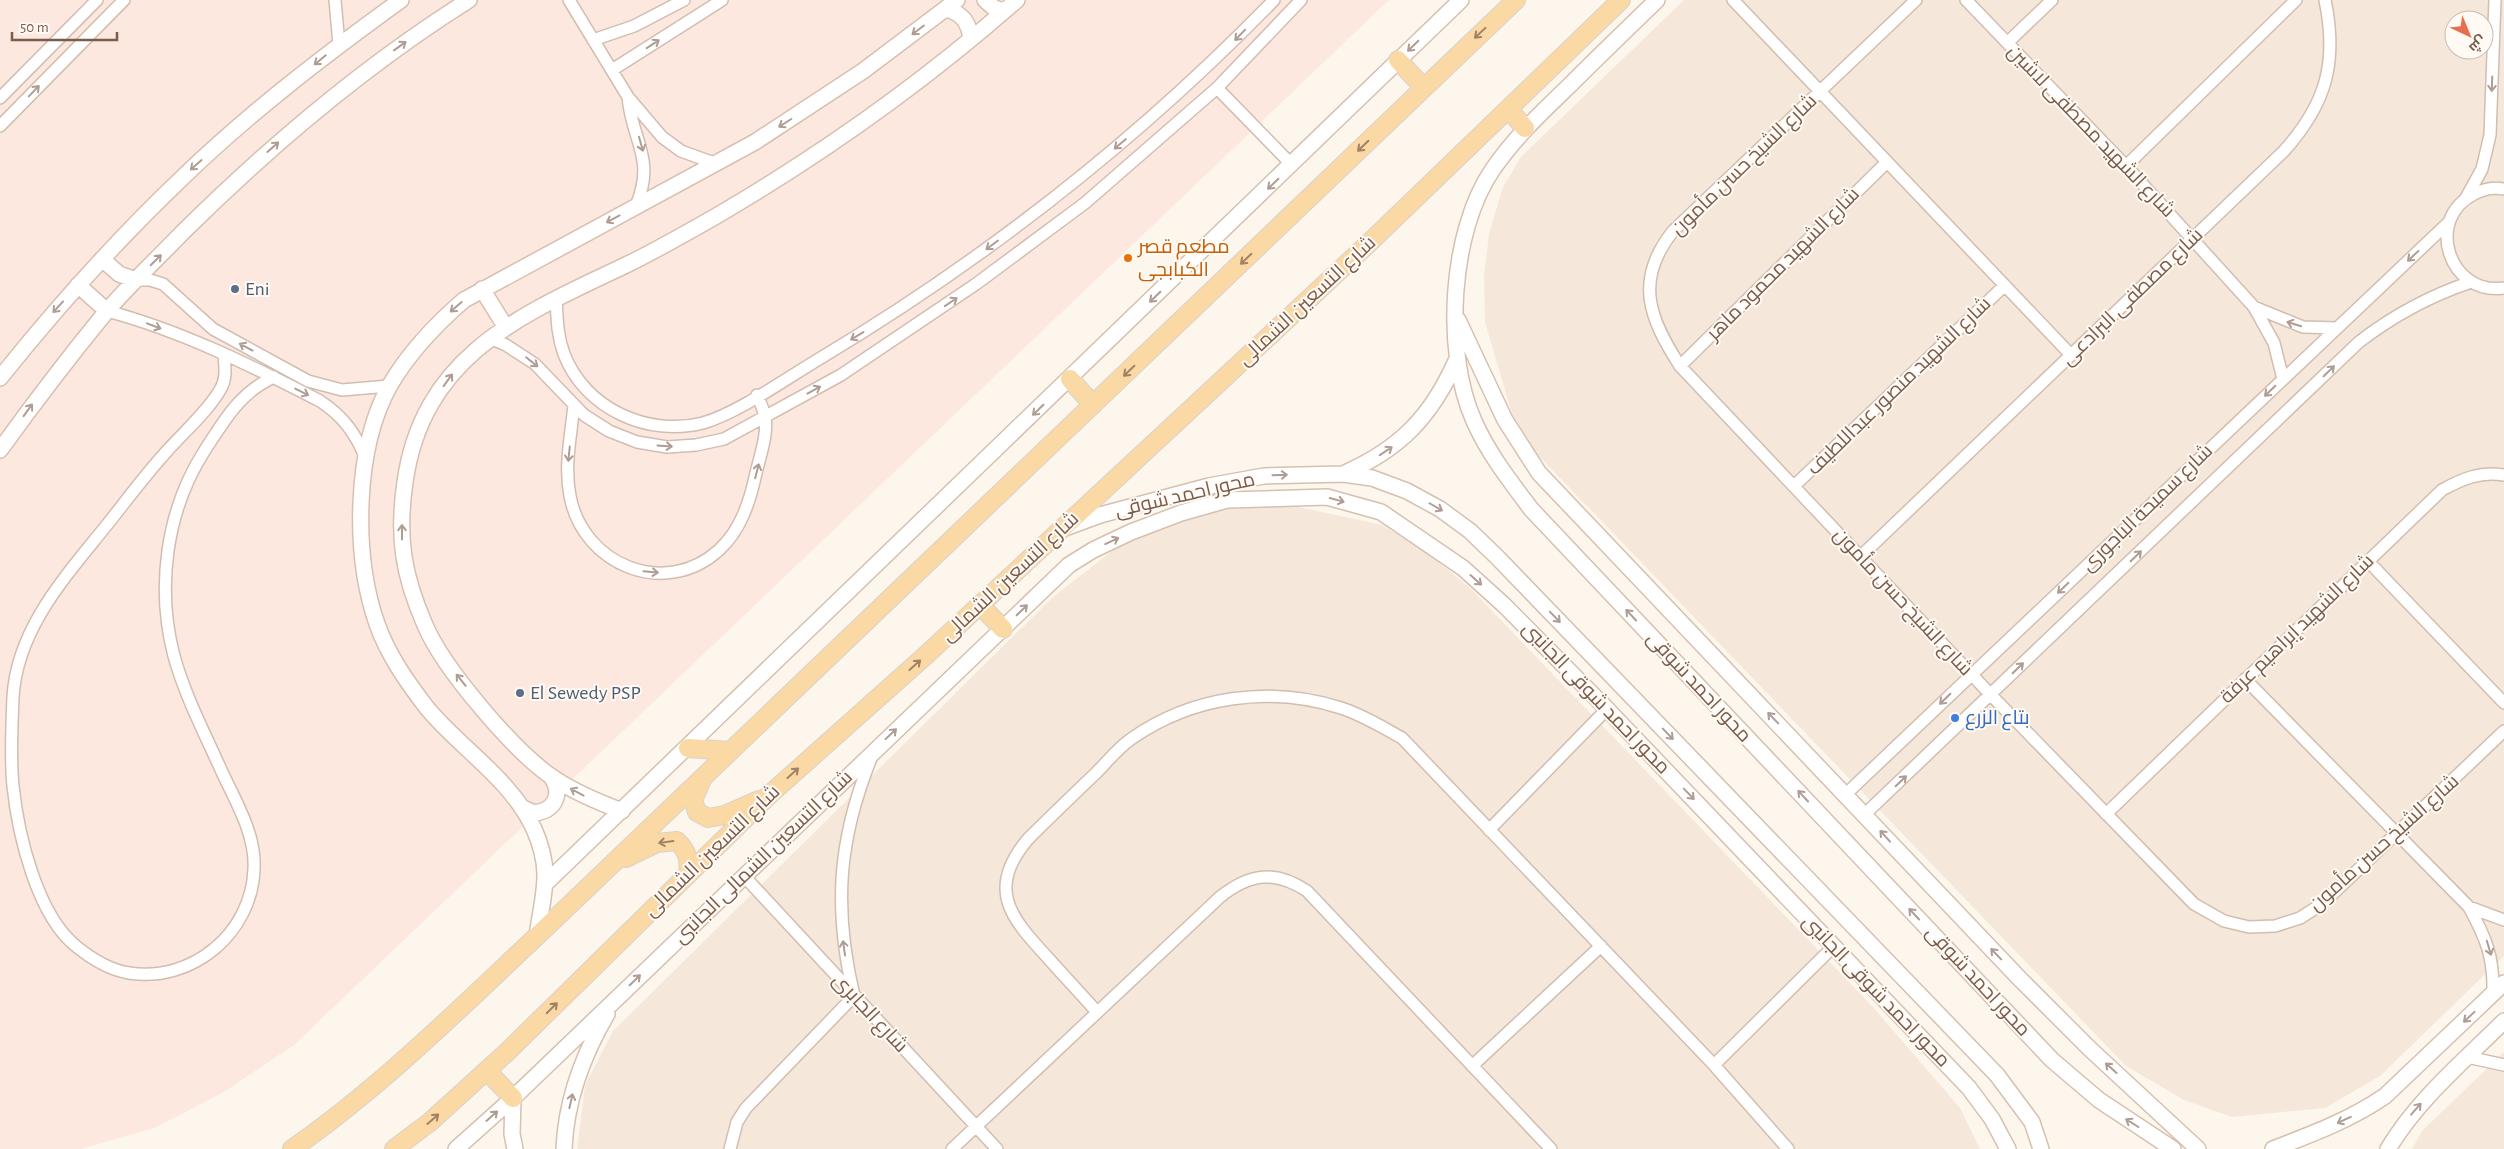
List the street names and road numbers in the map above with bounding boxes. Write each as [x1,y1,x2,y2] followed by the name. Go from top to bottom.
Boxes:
[2001,41,2178,223] street label: شارع الشهيد مصطفى لاشين
[1665,88,1823,242] street label: شارع الشيخ حسن مأمون
[1702,184,1865,347] street label: شارع الشهيد محمود ماهر
[2057,225,2209,372] street label: شارع مصطفى البرادعى
[1234,232,1382,372] street label: شارع التسعين الشمالى
[1803,293,1997,481] street label: شارع الشهيد منصور عبداللطيف
[2078,441,2218,578] street label: شارع سميحة الباجورى
[1113,469,1257,523] street label: محور احمد شوقى
[937,508,1085,648] street label: شارع التسعين الشمالى
[1827,522,1979,682] street label: شارع الشيخ حسن مأمون
[2216,551,2380,710] street label: شارع الشهيد إبراهيم عرفة
[1517,618,1674,779] street label: محور احمد شوقى الجانبى
[1641,628,1755,747] street label: محور احمد شوقى
[670,767,858,950] street label: شارع التسعين الشمالى الجانبى
[2303,769,2465,917] street label: شارع الشيخ حسن مأمون
[640,781,786,923] street label: شارع التسعين الشمالى
[1797,911,1954,1072] street label: محور احمد شوقى الجانبى
[1920,922,2034,1041] street label: محور احمد شوقى
[826,970,911,1058] street label: شارع الجابرى

